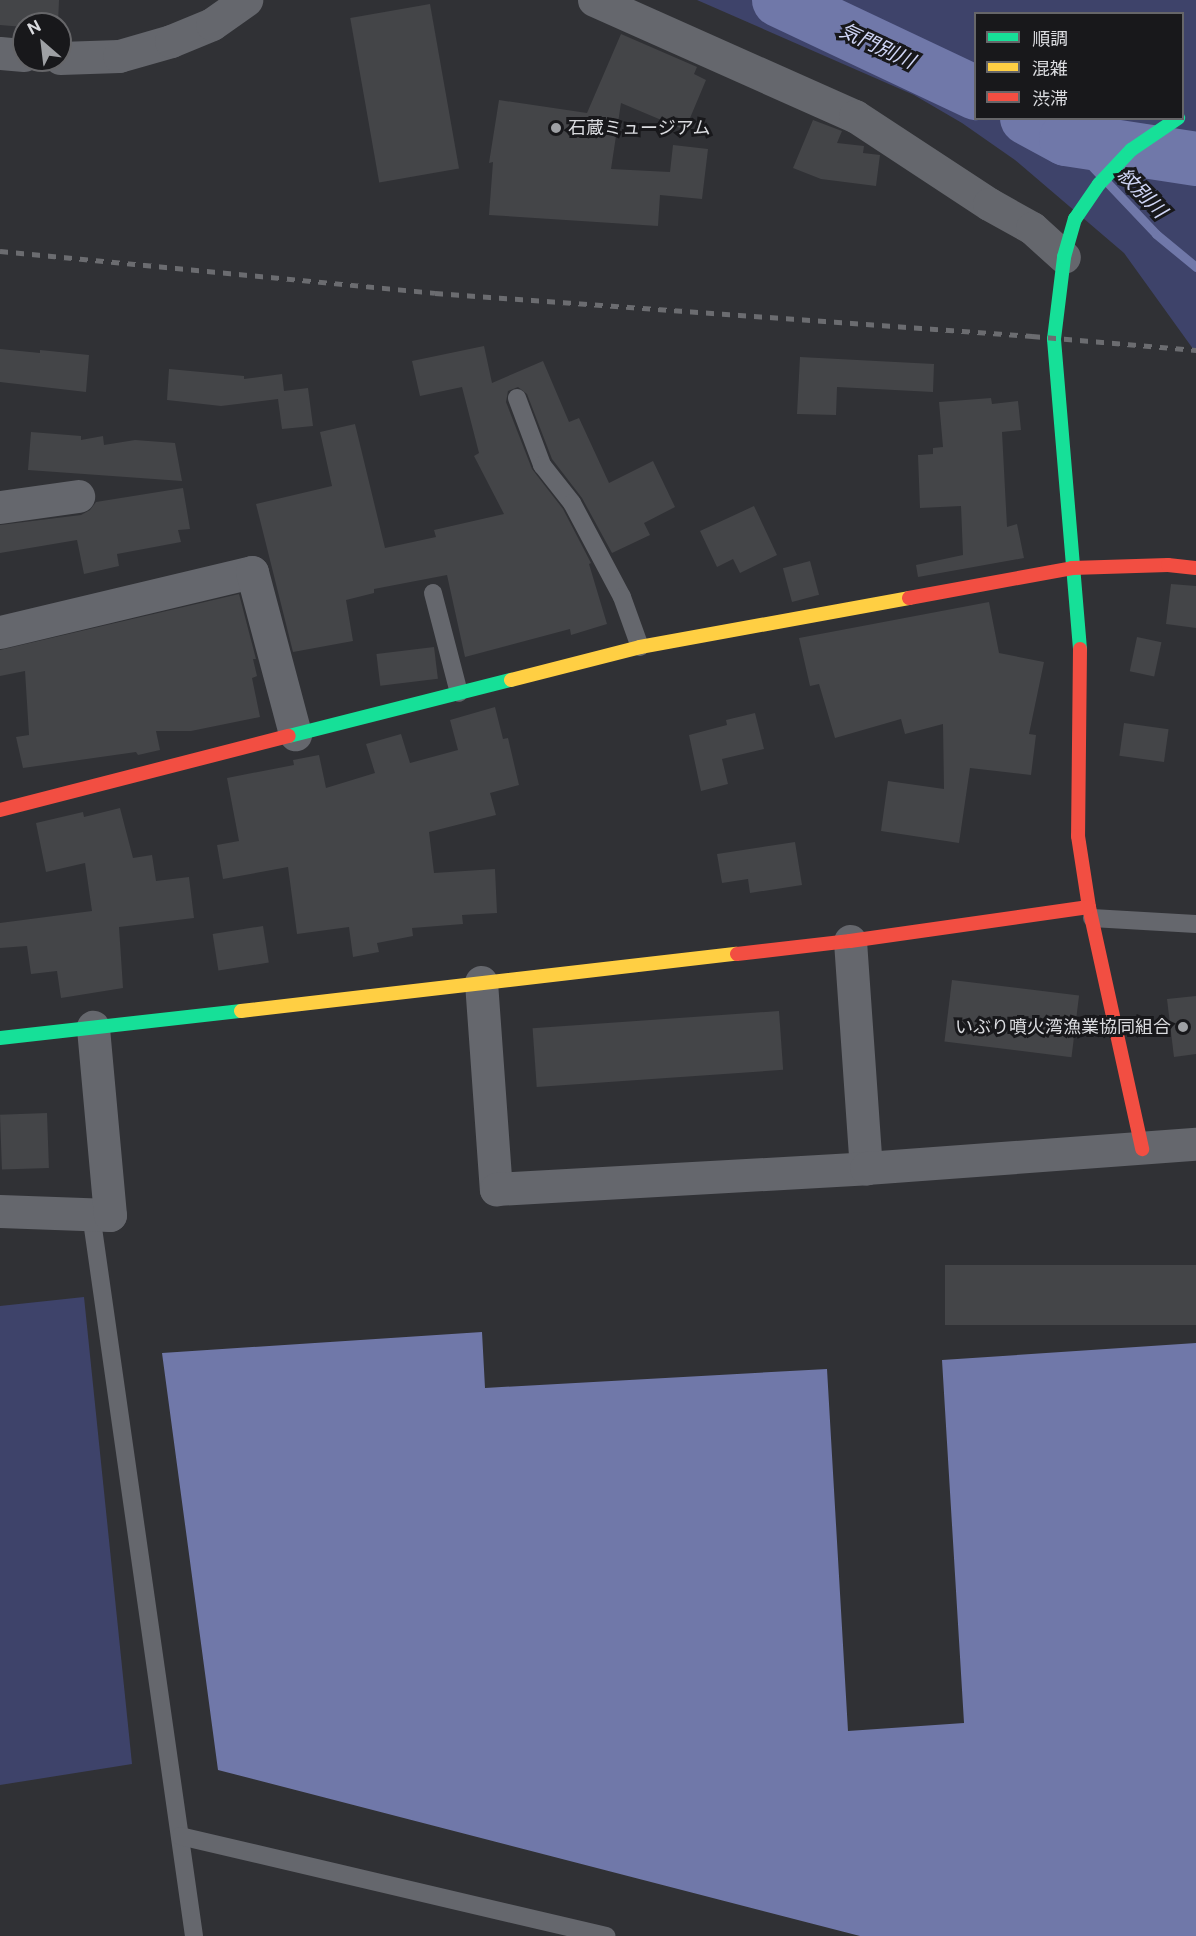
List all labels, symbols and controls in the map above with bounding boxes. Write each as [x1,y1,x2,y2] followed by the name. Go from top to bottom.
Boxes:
[12,12,72,72] north arrow
[974,12,1184,120] legend
[24,16,44,39] text: N
[836,18,918,74] water label: 気門別川
[1032,28,1068,49] text: 順調
[1032,58,1068,79] text: 混雑
[1032,88,1068,109] text: 渋滞
[568,117,712,139] place label: 石蔵ミュージアム
[549,121,563,135] marker: 石蔵ミュージアム
[1113,163,1171,223] water label: 紋別川
[955,1016,1171,1038] place label: いぶり噴火湾漁業協同組合
[1176,1020,1190,1034] marker: いぶり噴火湾漁業協同組合

